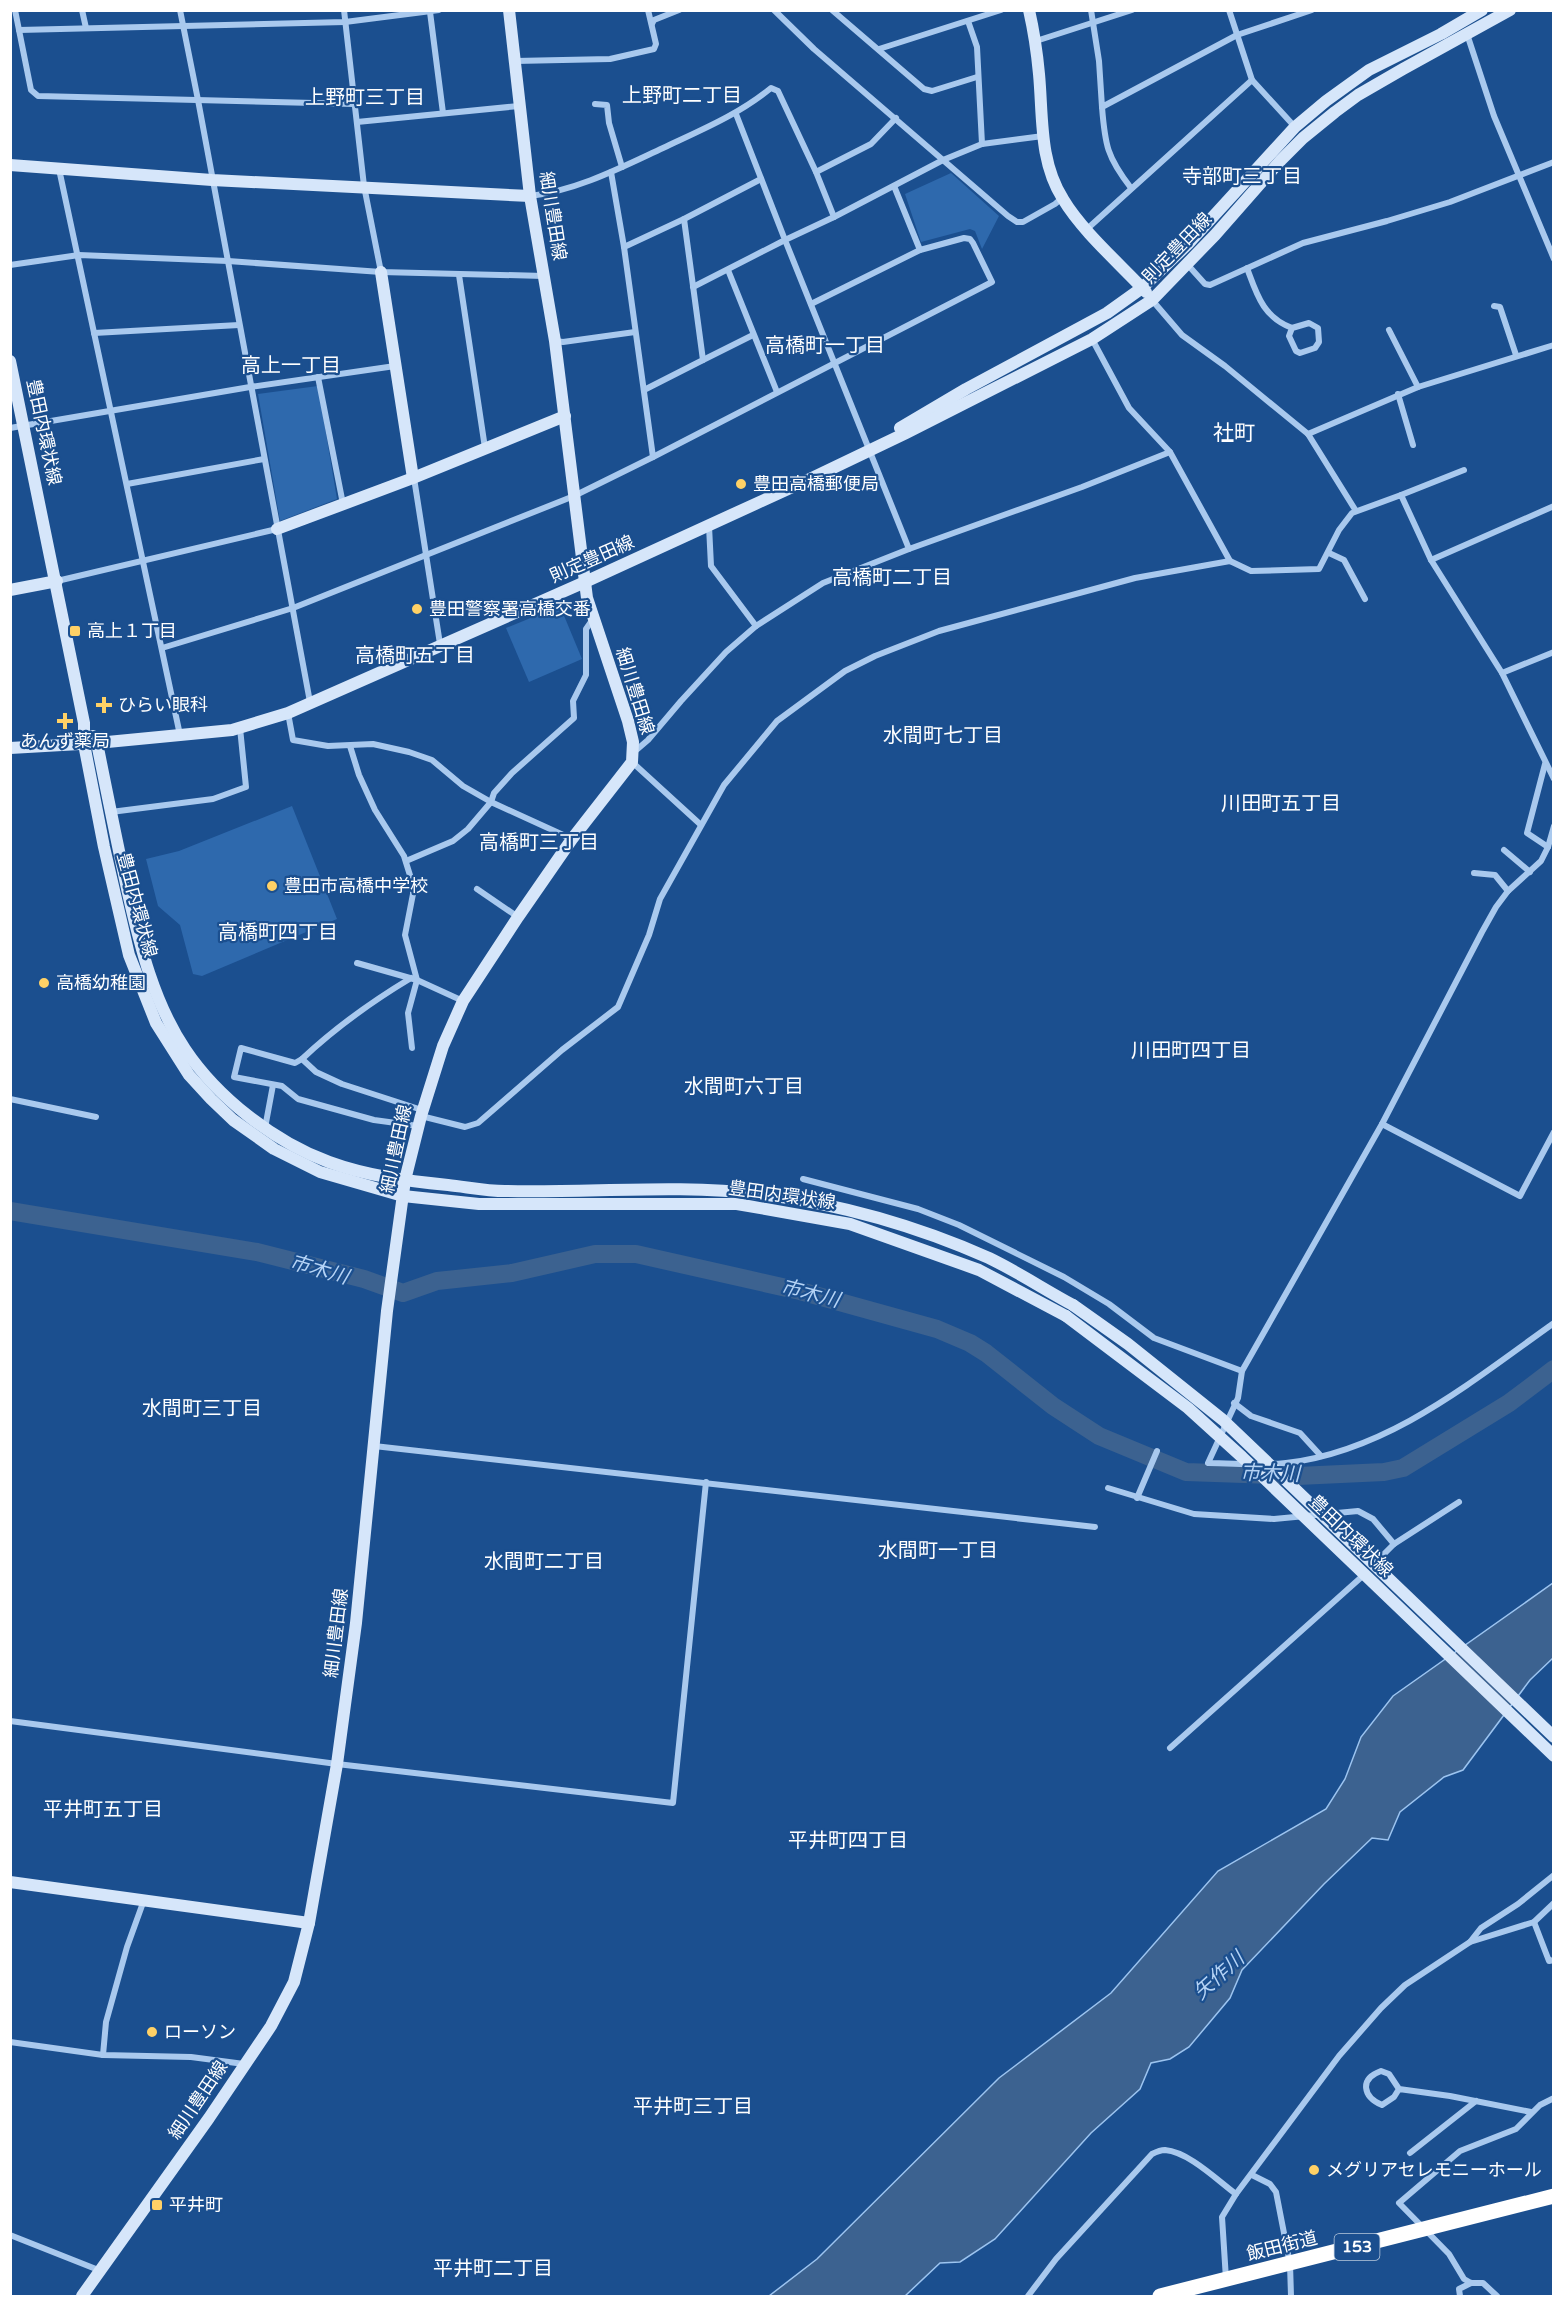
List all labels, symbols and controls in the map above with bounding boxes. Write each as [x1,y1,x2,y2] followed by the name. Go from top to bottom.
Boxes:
[622,84,742,108] district label: 上野町二丁目
[305,86,425,110] district label: 上野町三丁目
[1182,165,1302,189] district label: 寺部町三丁目
[535,170,571,262] street label: 細川豊田線
[1138,208,1216,288] street label: 則定豊田線
[765,334,885,358] district label: 高橋町一丁目
[241,354,341,378] district label: 高上一丁目
[22,377,66,487] street label: 豊田内環状線
[1213,421,1255,446] district label: 社町
[753,473,879,495] place label: 豊田高橋郵便局
[734,477,748,491] marker: 豊田高橋郵便局
[546,531,638,587] street label: 則定豊田線
[832,566,952,590] district label: 高橋町二丁目
[429,598,591,620] place label: 豊田警察署高橋交番
[410,602,424,616] marker: 豊田警察署高橋交番
[87,620,177,642] place label: 高上１丁目
[68,624,82,638] marker: 高上１丁目
[355,644,475,668] district label: 高橋町五丁目
[611,645,659,737] street label: 細川豊田線
[118,694,208,716] place label: ひらい眼科
[95,696,113,714] marker: ひらい眼科
[58,714,72,728] marker: あんず薬局
[883,724,1003,748] district label: 水間町七丁目
[20,730,110,752] place label: あんず薬局
[1221,792,1341,816] district label: 川田町五丁目
[479,831,599,855] district label: 高橋町三丁目
[112,850,162,960] street label: 豊田内環状線
[284,875,428,897] place label: 豊田市高橋中学校
[265,879,279,893] marker: 豊田市高橋中学校
[218,921,338,945] district label: 高橋町四丁目
[56,972,146,994] place label: 高橋幼稚園
[37,976,51,990] marker: 高橋幼稚園
[1131,1039,1251,1063] district label: 川田町四丁目
[684,1075,804,1099] district label: 水間町六丁目
[376,1103,416,1195] street label: 細川豊田線
[727,1177,837,1213] street label: 豊田内環状線
[287,1250,353,1290] water label: 市木川
[778,1275,844,1313] water label: 市木川
[142,1397,262,1421] district label: 水間町三丁目
[1240,1461,1302,1487] water label: 市木川
[1305,1491,1397,1581] street label: 豊田内環状線
[878,1539,998,1563] district label: 水間町一丁目
[484,1550,604,1574] district label: 水間町二丁目
[320,1587,352,1679] street label: 細川豊田線
[43,1798,163,1822] district label: 平井町五丁目
[788,1829,908,1853] district label: 平井町四丁目
[1189,1946,1251,2005] water label: 矢作川
[164,2021,236,2043] place label: ローソン
[145,2025,159,2039] marker: ローソン
[164,2057,232,2143] street label: 細川豊田線
[633,2095,753,2119] district label: 平井町三丁目
[1326,2159,1542,2181] place label: メグリアセレモニーホール
[1307,2163,1321,2177] marker: メグリアセレモニーホール
[169,2194,223,2216] place label: 平井町
[150,2198,164,2212] marker: 平井町
[1244,2227,1320,2265] street label: 飯田街道
[1334,2234,1380,2260] road number: 153
[433,2257,553,2281] district label: 平井町二丁目

